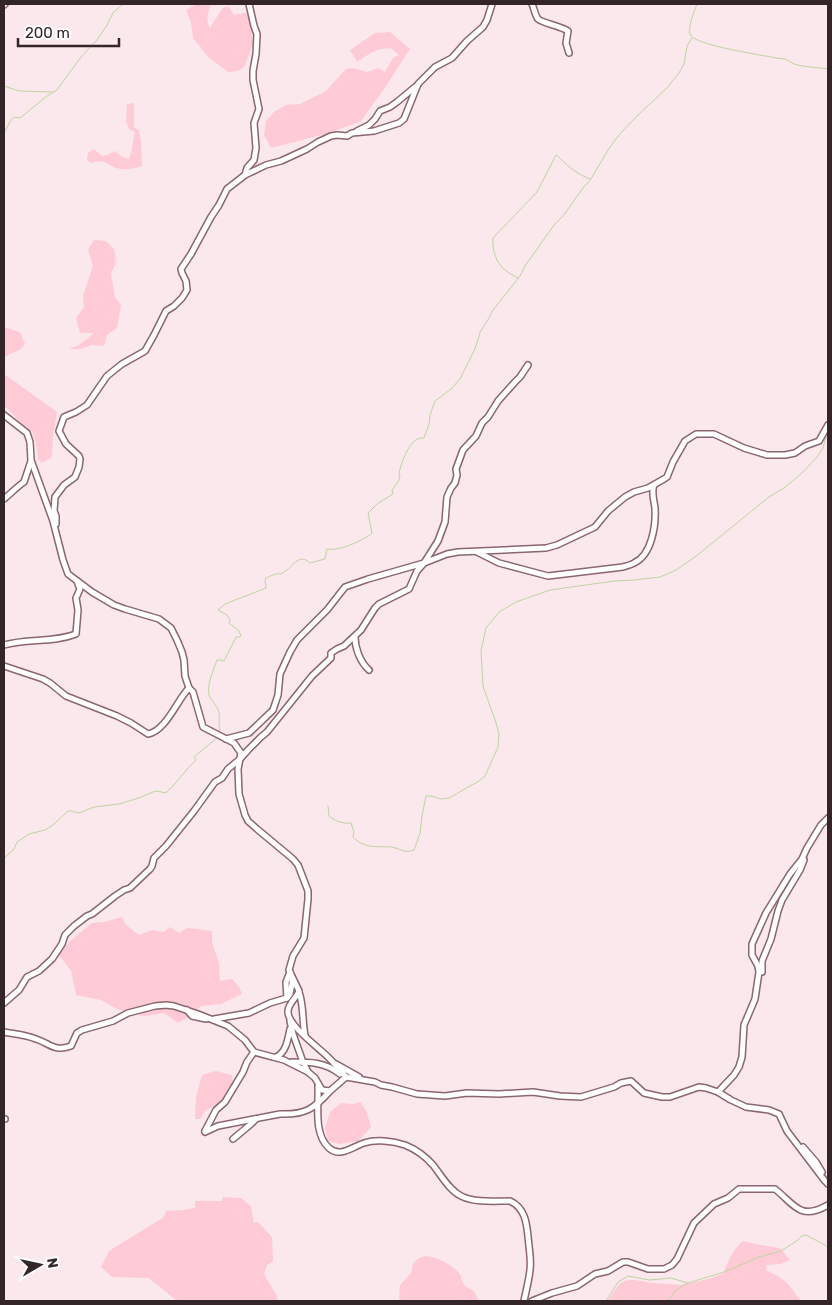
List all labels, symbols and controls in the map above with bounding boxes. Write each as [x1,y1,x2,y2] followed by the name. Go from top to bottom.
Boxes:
[18,15,119,47] scale bar
[25,24,70,42] text: 200 m
[15,1240,65,1290] north arrow
[43,1257,62,1269] text: N

